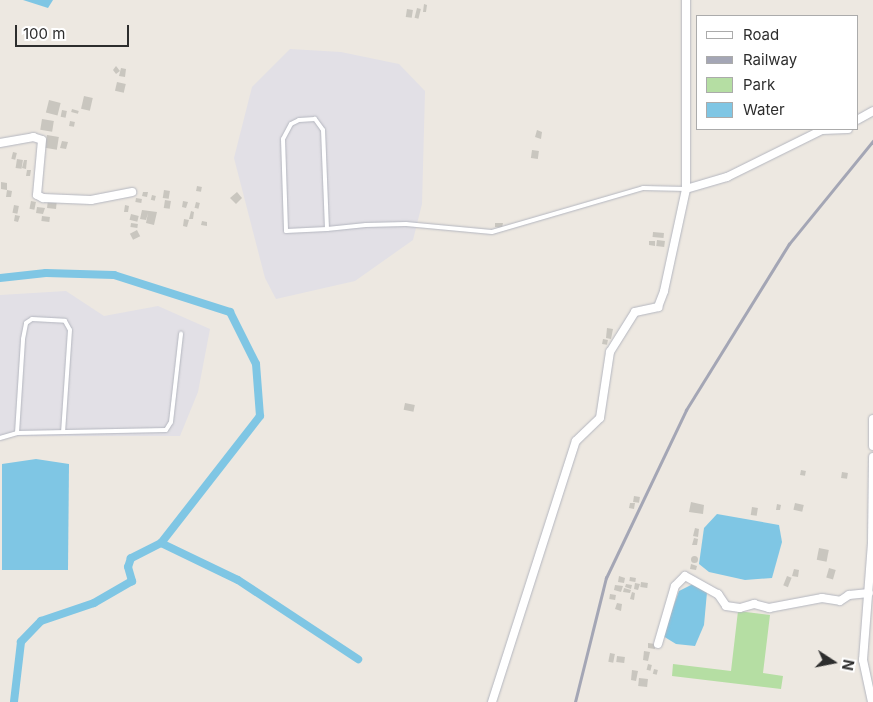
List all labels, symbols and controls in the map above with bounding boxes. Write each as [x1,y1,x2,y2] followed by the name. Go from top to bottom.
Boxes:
[18,15,131,47] scale bar
[696,15,858,130] legend
[23,24,65,43] text: 100 m
[743,25,779,44] text: Road
[743,50,797,69] text: Railway
[743,75,775,94] text: Park
[743,100,785,119] text: Water
[808,637,858,687] north arrow
[839,658,858,672] text: N

